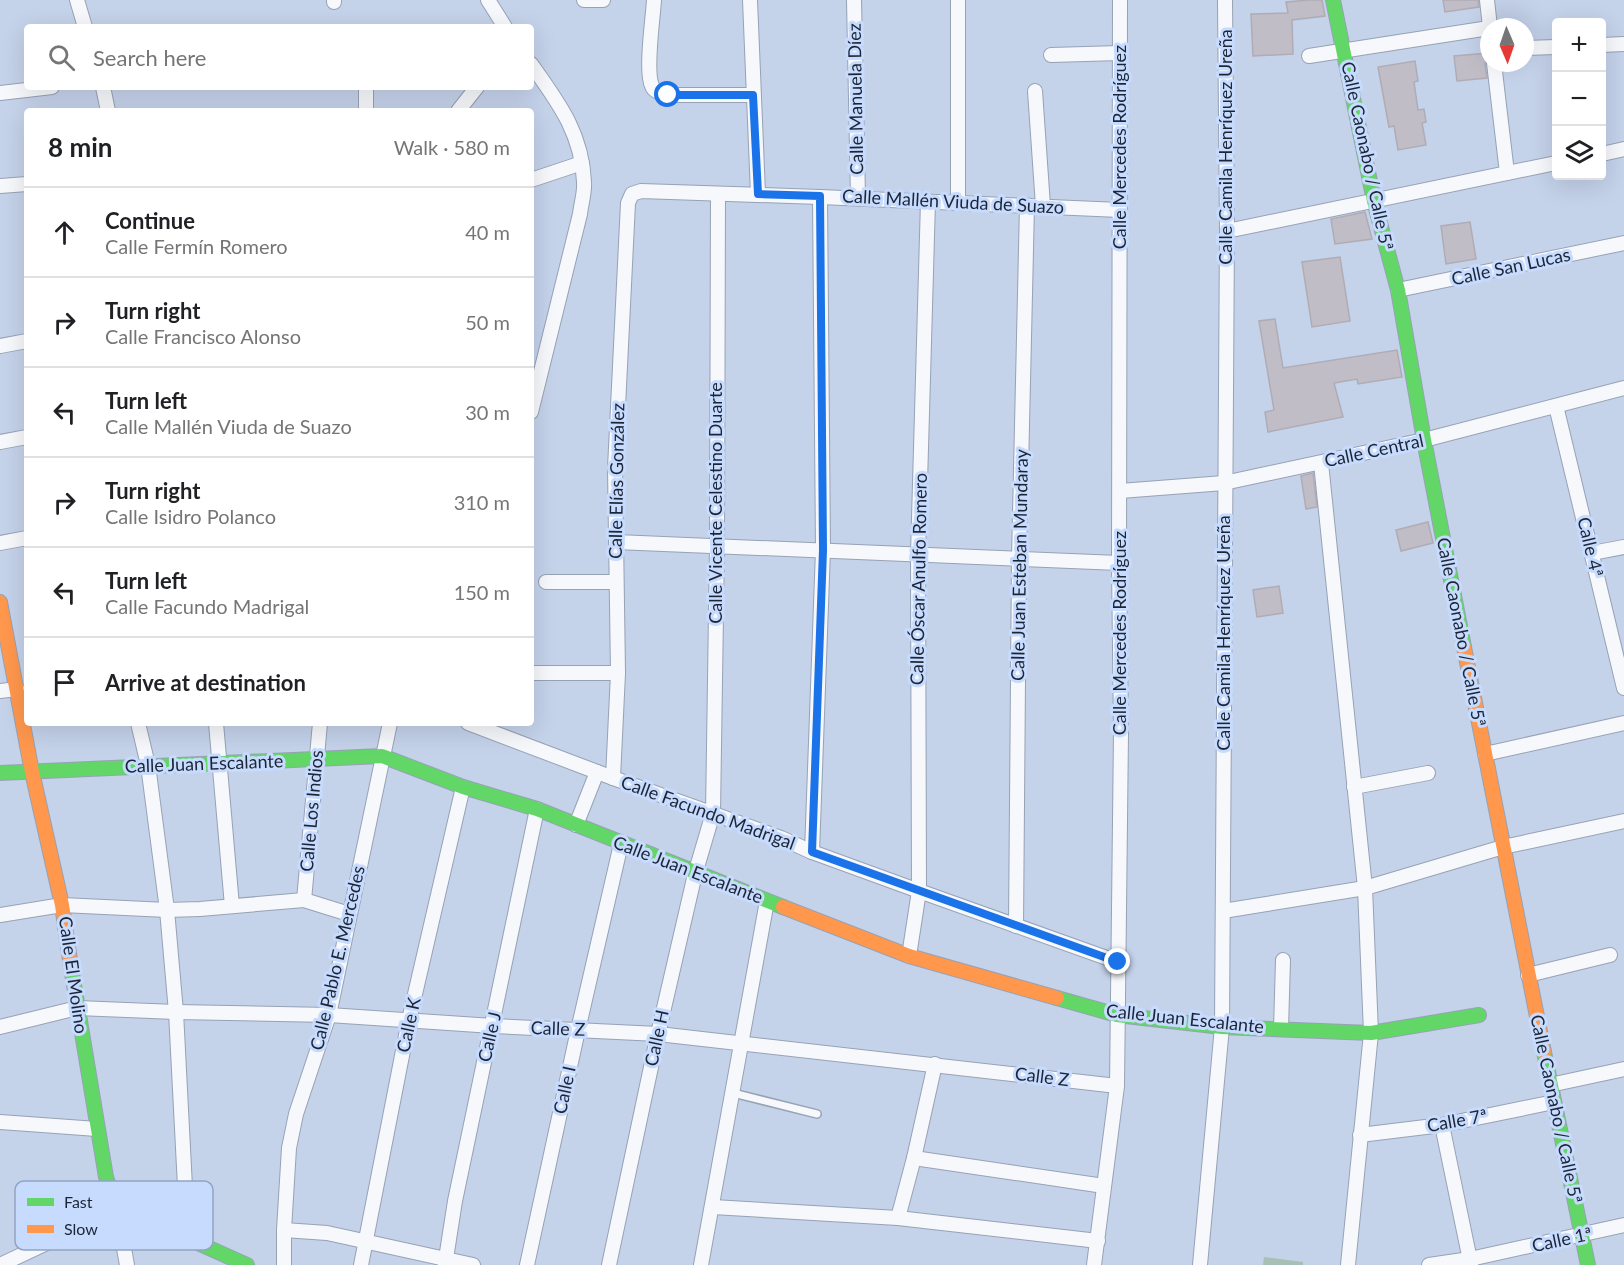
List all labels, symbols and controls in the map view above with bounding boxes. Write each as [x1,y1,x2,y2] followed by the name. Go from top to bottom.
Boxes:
[1480,18,1534,72] north arrow
[1552,18,1606,180] map controls
[1552,18,1606,72] button: +
[843,23,867,175] street label: Calle Manuela Díez
[24,24,534,90] search box
[1214,29,1236,265] street label: Calle Camila Henríquez Ureña
[45,41,78,74] icon: search
[93,44,206,71] text: Search here
[1108,45,1130,249] street label: Calle Mercedes Rodríguez
[1337,60,1399,252] street label: Calle Caonabo / Calle 5ª
[1552,72,1606,126] button: −
[654,81,680,107] route start
[1552,126,1606,180] button: layers
[48,131,112,163] text: 8 min
[394,135,510,159] text: Walk · 580 m
[842,184,1065,218] street label: Calle Mallén Viuda de Suazo
[105,207,195,234] text: Continue
[48,216,81,249] icon: ahead
[465,220,510,244] text: 40 m
[105,234,288,258] text: Calle Fermín Romero
[1449,243,1572,289] street label: Calle San Lucas
[105,297,200,324] text: Turn right
[48,306,81,339] icon: right
[465,310,510,334] text: 50 m
[105,324,301,348] text: Calle Francisco Alonso
[704,382,726,624] street label: Calle Vicente Celestino Duarte
[105,387,187,414] text: Turn left
[48,396,81,429] icon: left
[465,400,510,424] text: 30 m
[604,403,628,559] street label: Calle Elías González
[105,414,352,438] text: Calle Mallén Viuda de Suazo
[1322,429,1425,471] street label: Calle Central
[1006,448,1032,681] street label: Calle Juan Esteban Mundaray
[905,473,931,685] street label: Calle Óscar Anulfo Romero
[105,477,200,504] text: Turn right
[48,486,81,519] icon: right
[454,490,510,514] text: 310 m
[105,504,276,528] text: Calle Isidro Polanco
[1212,515,1234,751] street label: Calle Camila Henríquez Ureña
[1573,515,1609,579] street label: Calle 4ª
[1108,531,1130,735] street label: Calle Mercedes Rodríguez
[1433,535,1491,728] street label: Calle Caonabo / Calle 5ª
[105,567,187,594] text: Turn left
[48,576,81,609] icon: left
[454,580,510,604] text: 150 m
[105,594,309,618] text: Calle Facundo Madrigal
[48,666,81,699] icon: arrive
[105,669,306,696] text: Arrive at destination
[124,749,284,777] street label: Calle Juan Escalante
[295,749,327,873] street label: Calle Los Indios
[618,770,799,854] street label: Calle Facundo Madrigal
[610,830,766,908] street label: Calle Juan Escalante
[305,863,369,1052] street label: Calle Pablo E. Mercedes
[55,915,93,1035] street label: Calle El Molino
[1104,948,1130,974] route end
[391,995,425,1054] street label: Calle K
[1105,999,1265,1037] street label: Calle Juan Escalante
[639,1007,673,1068] street label: Calle H
[473,1010,505,1064] street label: Calle J
[1526,1013,1588,1205] street label: Calle Caonabo / Calle 5ª
[530,1016,586,1040] street label: Calle Z
[1014,1062,1071,1090] street label: Calle Z
[548,1064,580,1116] street label: Calle I
[1425,1104,1489,1136] street label: Calle 7ª
[15,1181,213,1250] legend
[64,1192,93,1211] text: Fast
[64,1219,98,1238] text: Slow
[1530,1222,1594,1256] street label: Calle 1ª

